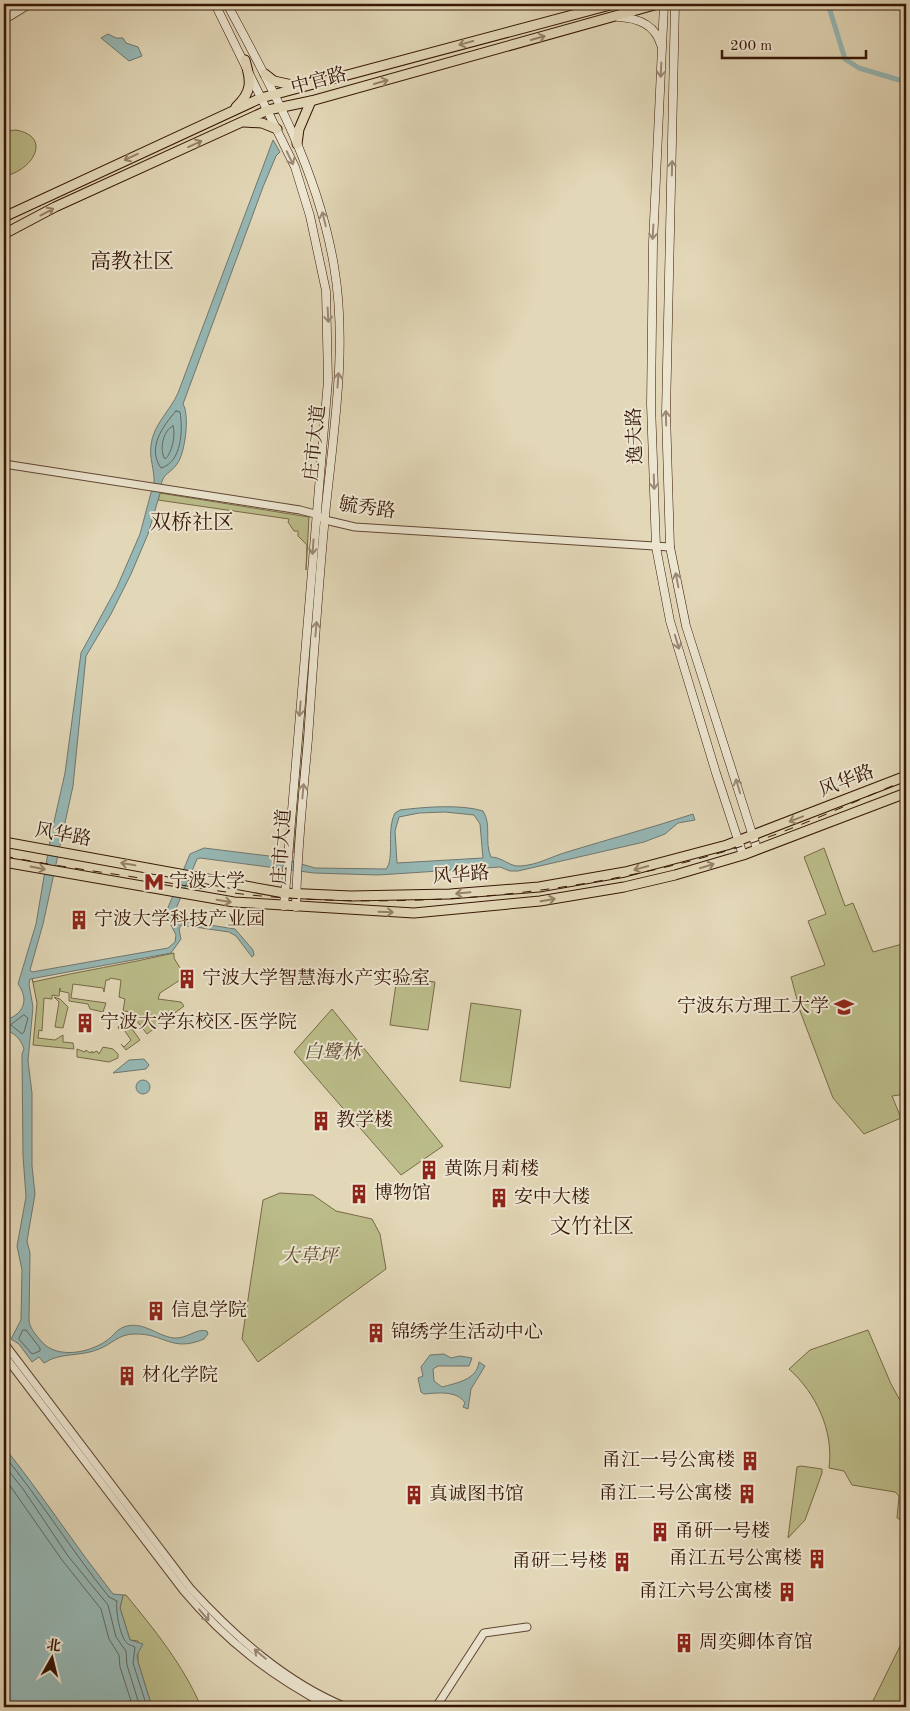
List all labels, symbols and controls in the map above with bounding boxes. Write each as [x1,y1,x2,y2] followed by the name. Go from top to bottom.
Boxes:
[722,28,866,60] scale bar
[529,32,545,42] one-way arrow
[458,39,474,49] one-way arrow
[730,39,772,54] text: 200 m
[657,62,666,78] one-way arrow
[288,63,349,99] street label: 中官路
[373,76,389,86] one-way arrow
[187,138,202,148] one-way arrow
[286,150,296,165] one-way arrow
[124,153,139,163] one-way arrow
[667,160,676,176] one-way arrow
[40,206,54,216] one-way arrow
[318,211,328,227] one-way arrow
[649,224,658,240] one-way arrow
[90,250,174,273] district label: 高教社区
[323,307,332,323] one-way arrow
[334,372,343,388] one-way arrow
[300,404,329,482] street label: 庄市大道
[624,407,646,465] street label: 逸夫路
[662,410,671,426] one-way arrow
[649,474,658,490] one-way arrow
[337,494,397,522] street label: 毓秀路
[150,511,234,534] district label: 双桥社区
[308,538,317,554] one-way arrow
[672,572,681,588] one-way arrow
[312,621,321,637] one-way arrow
[672,634,682,650] one-way arrow
[296,700,305,716] one-way arrow
[816,761,877,801] street label: 风华路
[732,778,742,794] one-way arrow
[299,783,308,799] one-way arrow
[268,808,295,886] street label: 庄市大道
[789,815,804,824] one-way arrow
[33,820,93,850] street label: 风华路
[121,859,137,869] one-way arrow
[698,861,714,871] one-way arrow
[432,863,490,887] street label: 风华路
[633,863,649,873] one-way arrow
[30,864,46,874] one-way arrow
[169,870,245,892] place label: 宁波大学
[143,871,165,893] metro station icon: 宁波大学
[455,888,471,898] one-way arrow
[539,894,555,904] one-way arrow
[215,896,231,906] one-way arrow
[378,907,394,916] one-way arrow
[94,908,265,930] place label: 宁波大学科技产业园
[68,909,90,931] building icon: 宁波大学科技产业园
[202,967,430,989] place label: 宁波大学智慧海水产实验室
[176,968,198,990] building icon: 宁波大学智慧海水产实验室
[677,995,829,1017] place label: 宁波东方理工大学
[833,996,855,1018] school or university icon: 宁波东方理工大学
[100,1011,297,1033] place label: 宁波大学东校区-医学院
[74,1012,96,1034] building icon: 宁波大学东校区-医学院
[303,1042,363,1063] park label: 白鹭林
[336,1109,393,1131] place label: 教学楼
[310,1110,332,1132] building icon: 教学楼
[444,1158,539,1180] place label: 黄陈月莉楼
[418,1159,440,1181] building icon: 黄陈月莉楼
[374,1182,431,1204] place label: 博物馆
[348,1183,370,1205] building icon: 博物馆
[514,1186,590,1208] place label: 安中大楼
[488,1187,510,1209] building icon: 安中大楼
[550,1215,634,1238] district label: 文竹社区
[280,1246,340,1267] park label: 大草坪
[171,1299,247,1321] place label: 信息学院
[145,1300,167,1322] building icon: 信息学院
[391,1321,543,1343] place label: 锦绣学生活动中心
[365,1322,387,1344] building icon: 锦绣学生活动中心
[116,1365,138,1387] building icon: 材化学院
[142,1365,218,1386] place label: 材化学院
[602,1449,735,1471] place label: 甬江一号公寓楼
[739,1450,761,1472] building icon: 甬江一号公寓楼
[599,1482,732,1504] place label: 甬江二号公寓楼
[429,1483,524,1505] place label: 真诚图书馆
[736,1483,758,1505] building icon: 甬江二号公寓楼
[403,1484,425,1506] building icon: 真诚图书馆
[675,1520,770,1542] place label: 甬研一号楼
[649,1521,671,1543] building icon: 甬研一号楼
[669,1547,802,1569] place label: 甬江五号公寓楼
[806,1548,828,1570] building icon: 甬江五号公寓楼
[512,1550,607,1572] place label: 甬研二号楼
[611,1551,633,1573] building icon: 甬研二号楼
[639,1580,772,1602] place label: 甬江六号公寓楼
[776,1581,798,1603] building icon: 甬江六号公寓楼
[198,1609,210,1622] one-way arrow
[699,1631,813,1653] place label: 周奕卿体育馆
[673,1632,695,1654] building icon: 周奕卿体育馆
[28,1634,78,1684] north arrow
[46,1637,62,1654] text: 北
[254,1649,267,1660] one-way arrow

